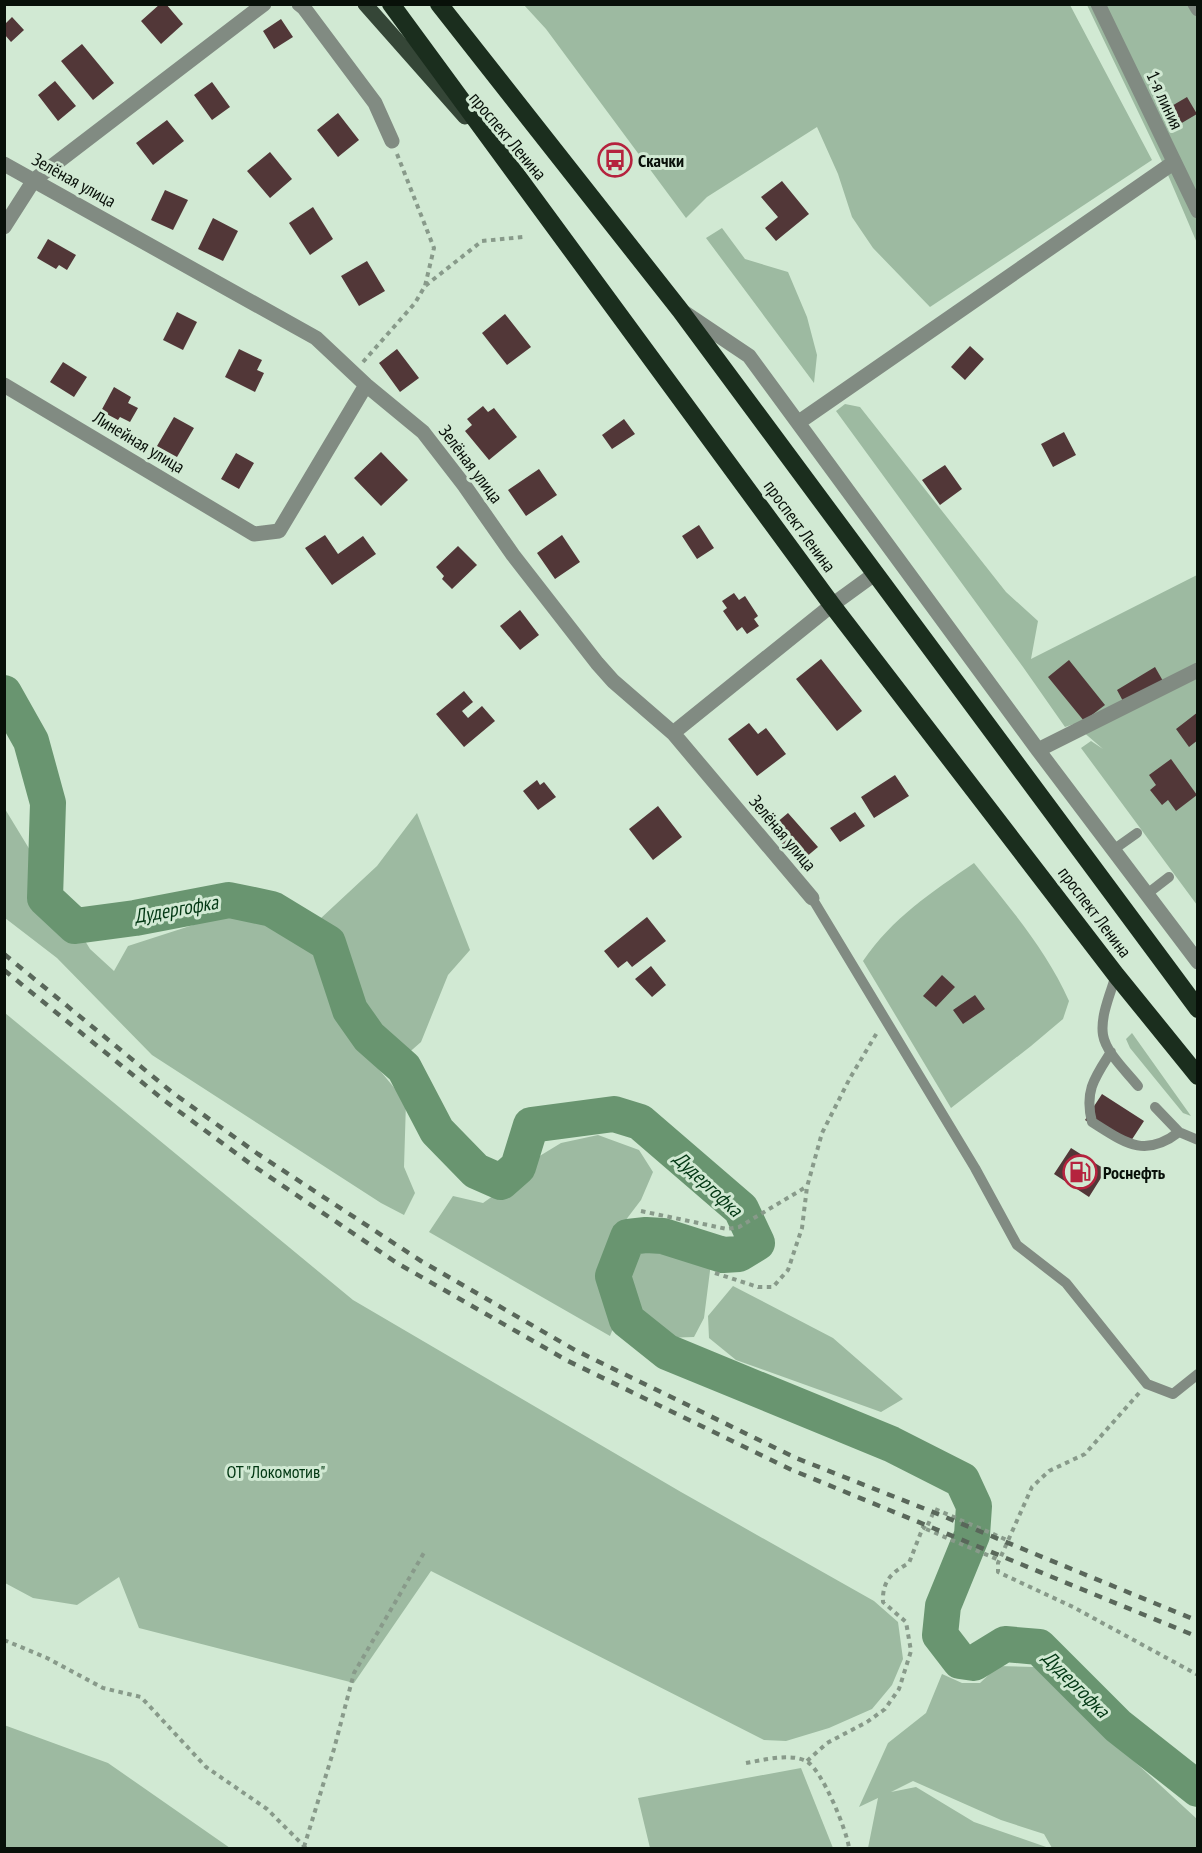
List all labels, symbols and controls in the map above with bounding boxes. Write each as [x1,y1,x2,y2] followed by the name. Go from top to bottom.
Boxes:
[1141,67,1189,133] street label: 1-я линия
[464,87,552,185] street label: проспект Ленина
[597,142,633,178] bus stop icon: Скачки
[28,148,120,212] street label: Зелёная улица
[638,149,684,172] place label: Скачки
[88,405,189,478] street label: Линейная улица
[434,420,508,508] street label: Зелёная улица
[759,475,841,577] street label: проспект Ленина
[745,790,821,876] street label: Зелёная улица
[1053,862,1137,962] street label: проспект Ленина
[131,889,221,929] water label: Дудергофка
[668,1145,748,1223] water label: Дудергофка
[1062,1154,1098,1190] fuel station icon: Роснефть
[1103,1161,1166,1184] place label: Роснефть
[227,1460,325,1483] park label: ОТ "Локомотив"
[1036,1644,1116,1724] water label: Дудергофка

